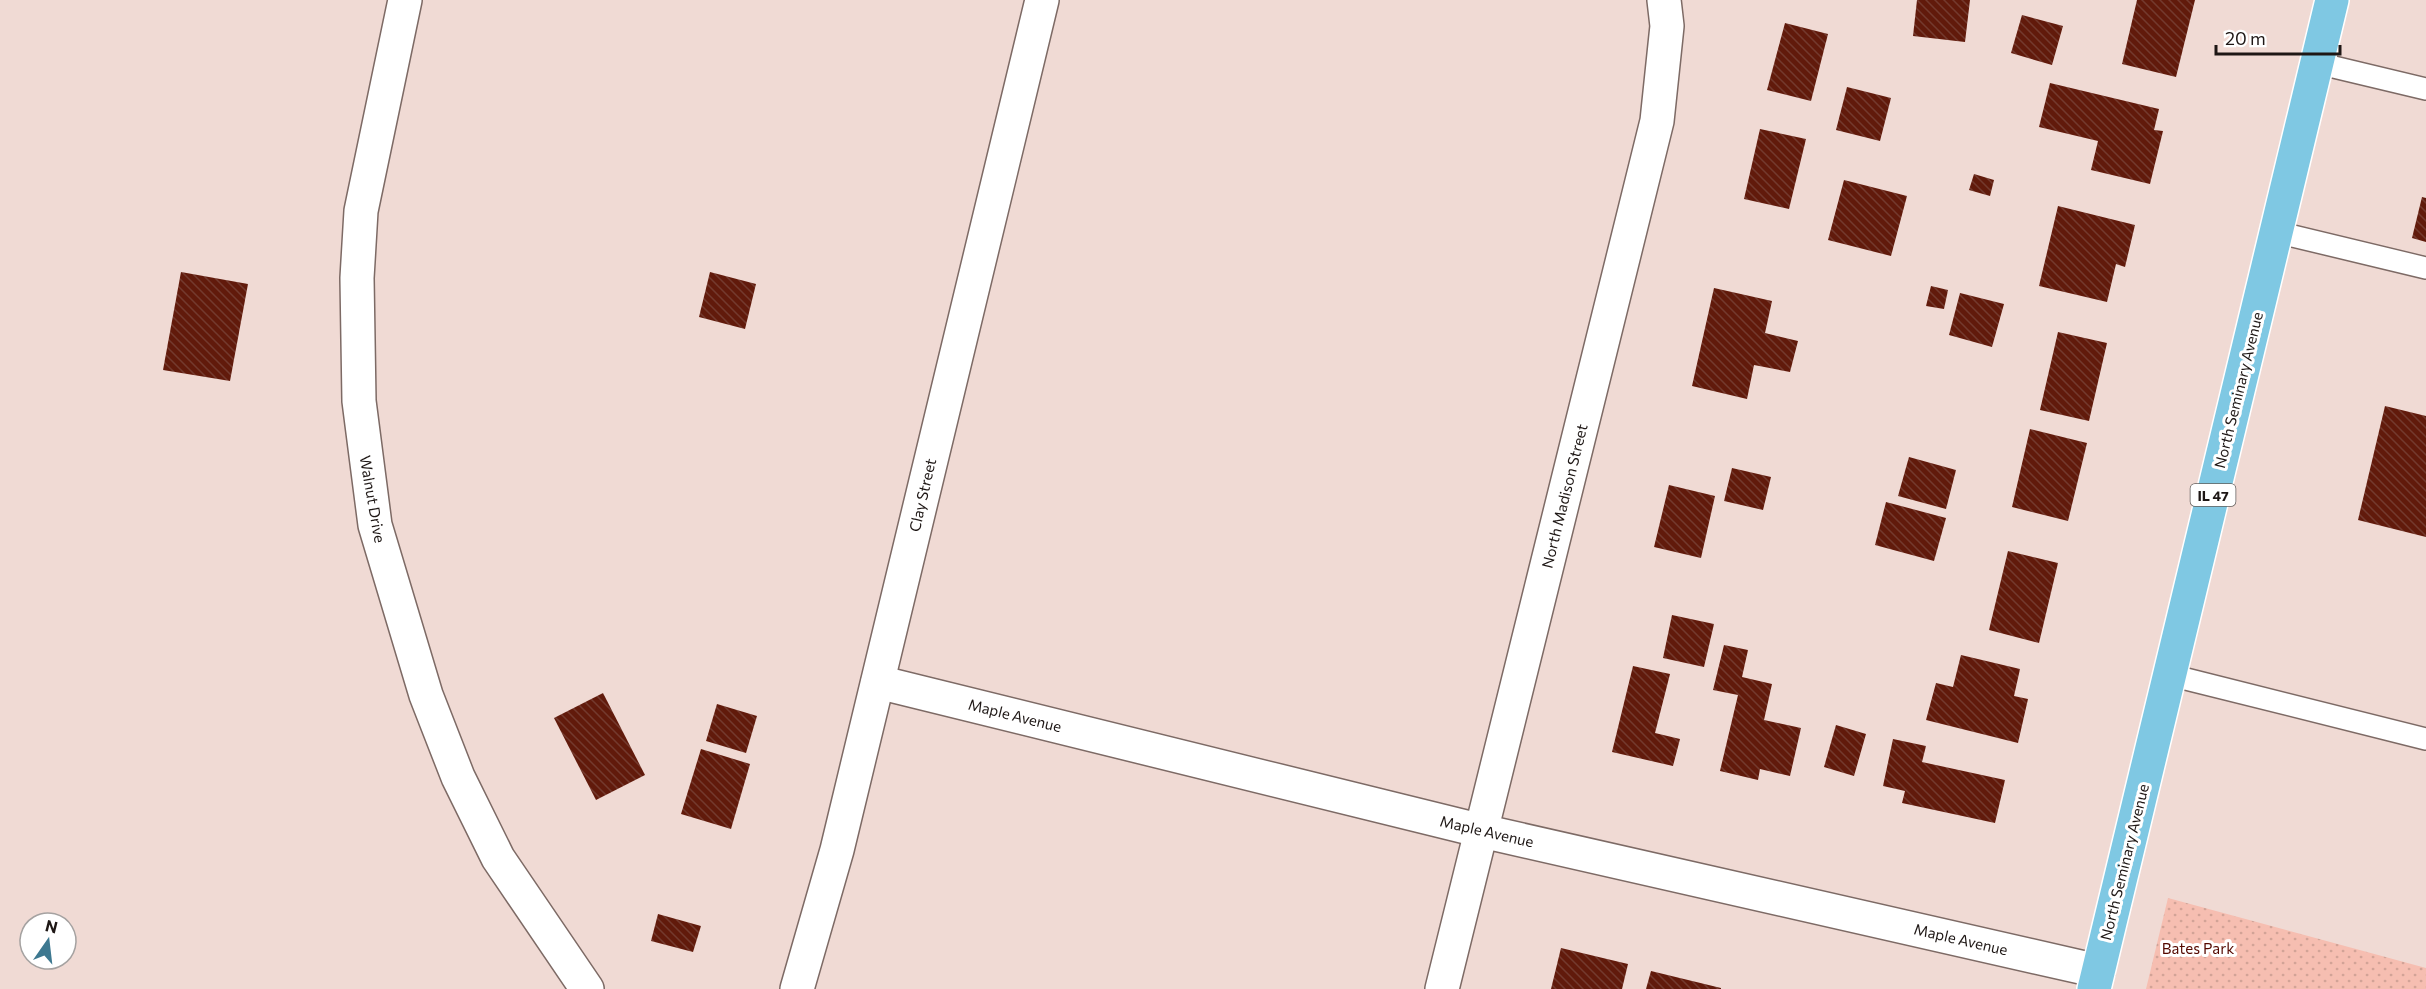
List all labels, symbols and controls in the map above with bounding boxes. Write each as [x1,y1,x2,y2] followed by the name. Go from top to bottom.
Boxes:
[2216,18,2340,56] scale bar
[2225,27,2266,49] text: 20 m
[2210,310,2266,470] street label: North Seminary Avenue
[1537,422,1591,570] street label: North Madison Street
[356,454,390,544] street label: Walnut Drive
[905,457,939,533] street label: Clay Street
[2190,484,2236,506] road number: IL 47
[966,695,1064,735] street label: Maple Avenue
[2096,782,2152,942] street label: North Seminary Avenue
[1438,811,1536,851] street label: Maple Avenue
[18,911,78,971] north arrow
[44,915,60,937] text: N
[1912,919,2010,959] street label: Maple Avenue
[2162,939,2234,957] park label: Bates Park

